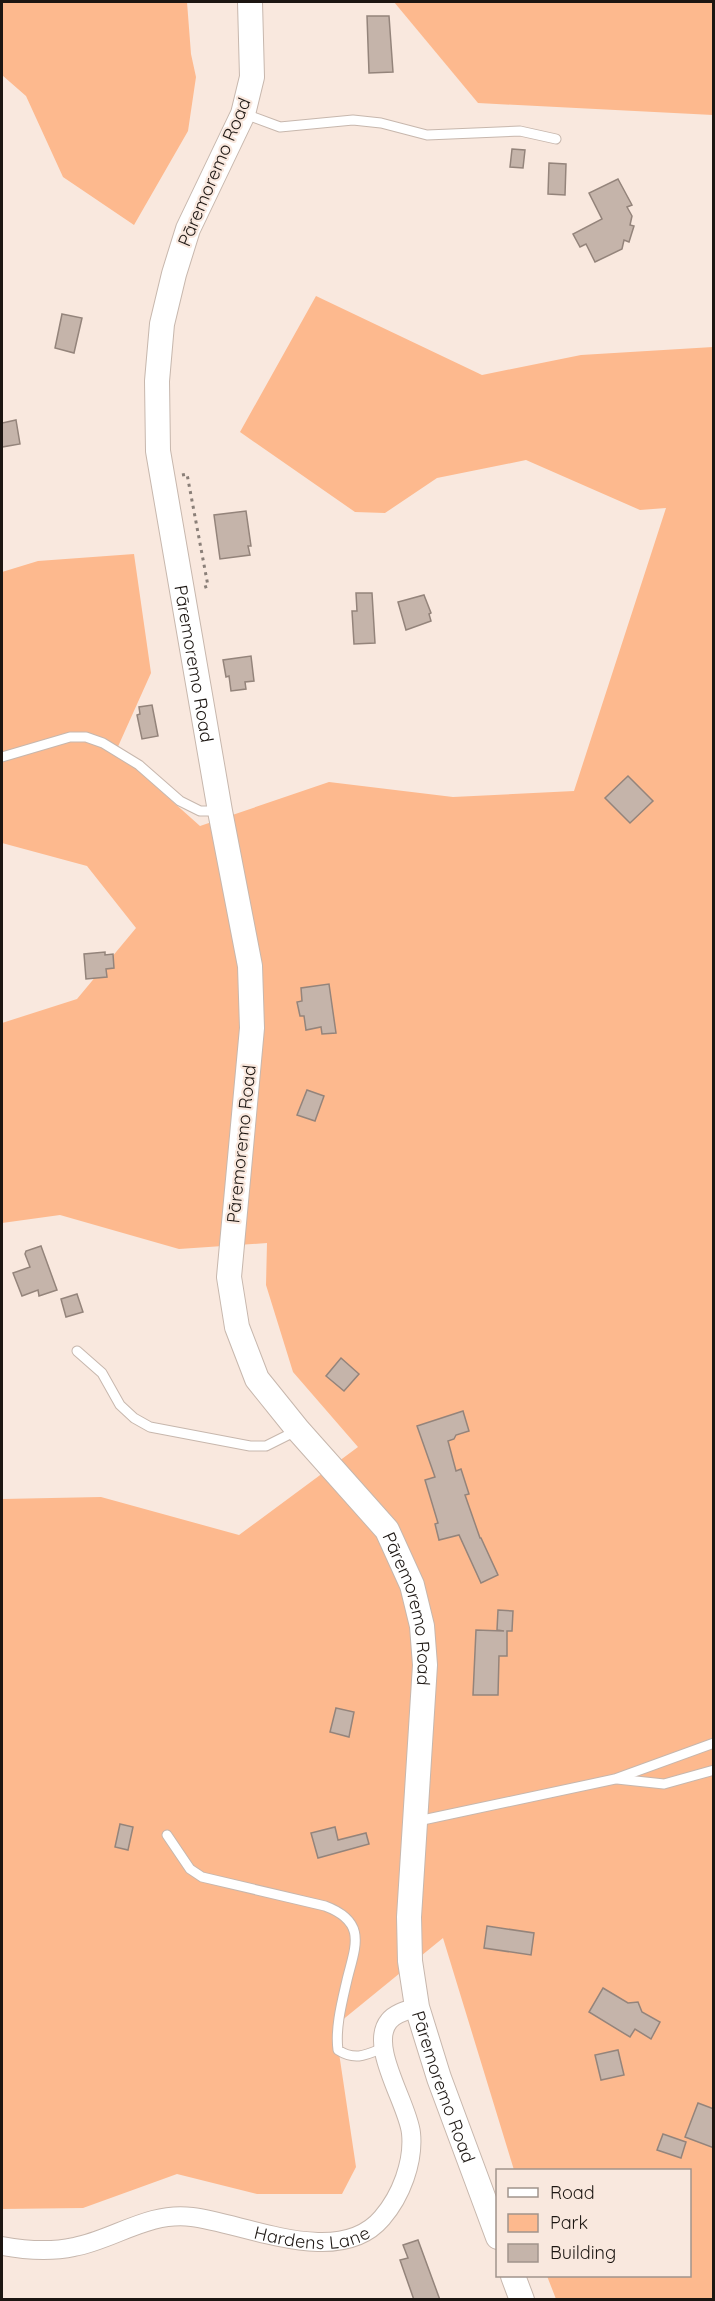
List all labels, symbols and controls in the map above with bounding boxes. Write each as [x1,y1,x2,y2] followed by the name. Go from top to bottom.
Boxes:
[172,94,256,250] street label: Pāremoremo Road
[170,583,219,744] street label: Pāremoremo Road
[221,1064,261,1224] street label: Pāremoremo Road
[378,1528,437,1686] street label: Pāremoremo Road
[407,2008,481,2166] street label: Pāremoremo Road
[496,2169,691,2277] legend
[550,2181,595,2204] text: Road
[550,2211,588,2234] text: Park
[252,2220,374,2254] street label: Hardens Lane
[550,2241,616,2264] text: Building

